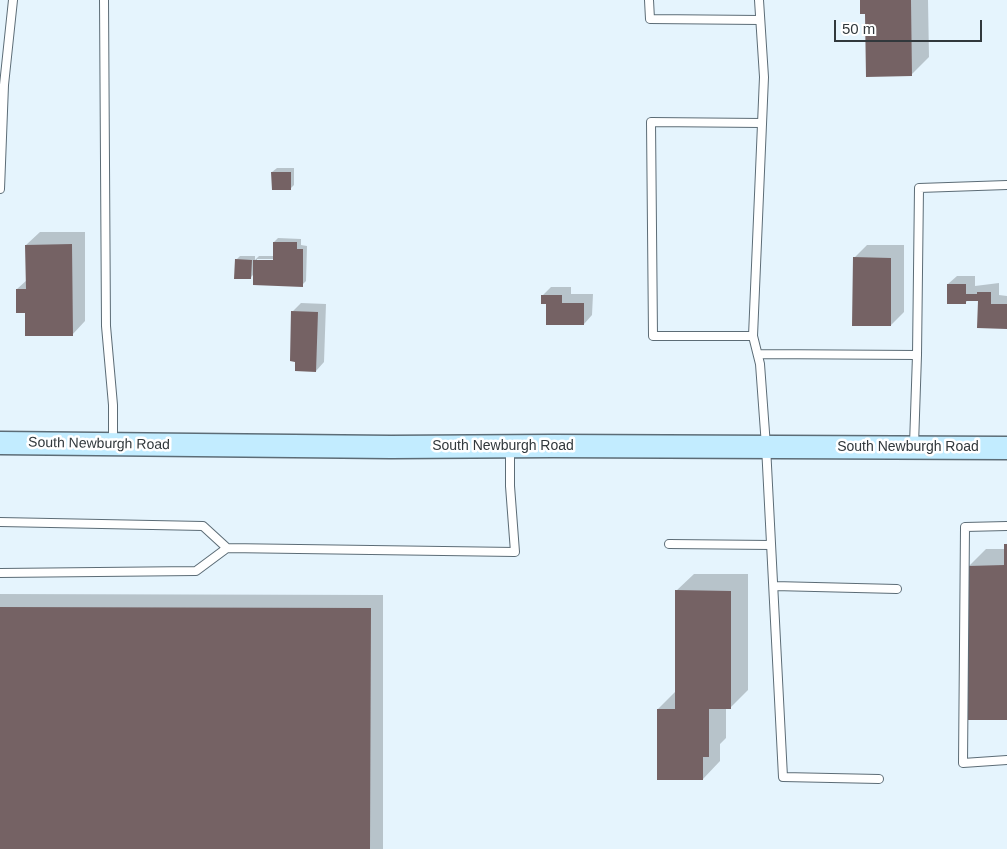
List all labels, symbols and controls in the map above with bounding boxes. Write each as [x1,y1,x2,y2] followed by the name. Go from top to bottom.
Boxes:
[837,10,984,42] scale bar
[842,20,875,37] text: 50 m
[28,434,170,454] street label: South Newburgh Road
[432,438,574,454] street label: South Newburgh Road
[837,439,979,455] street label: South Newburgh Road

